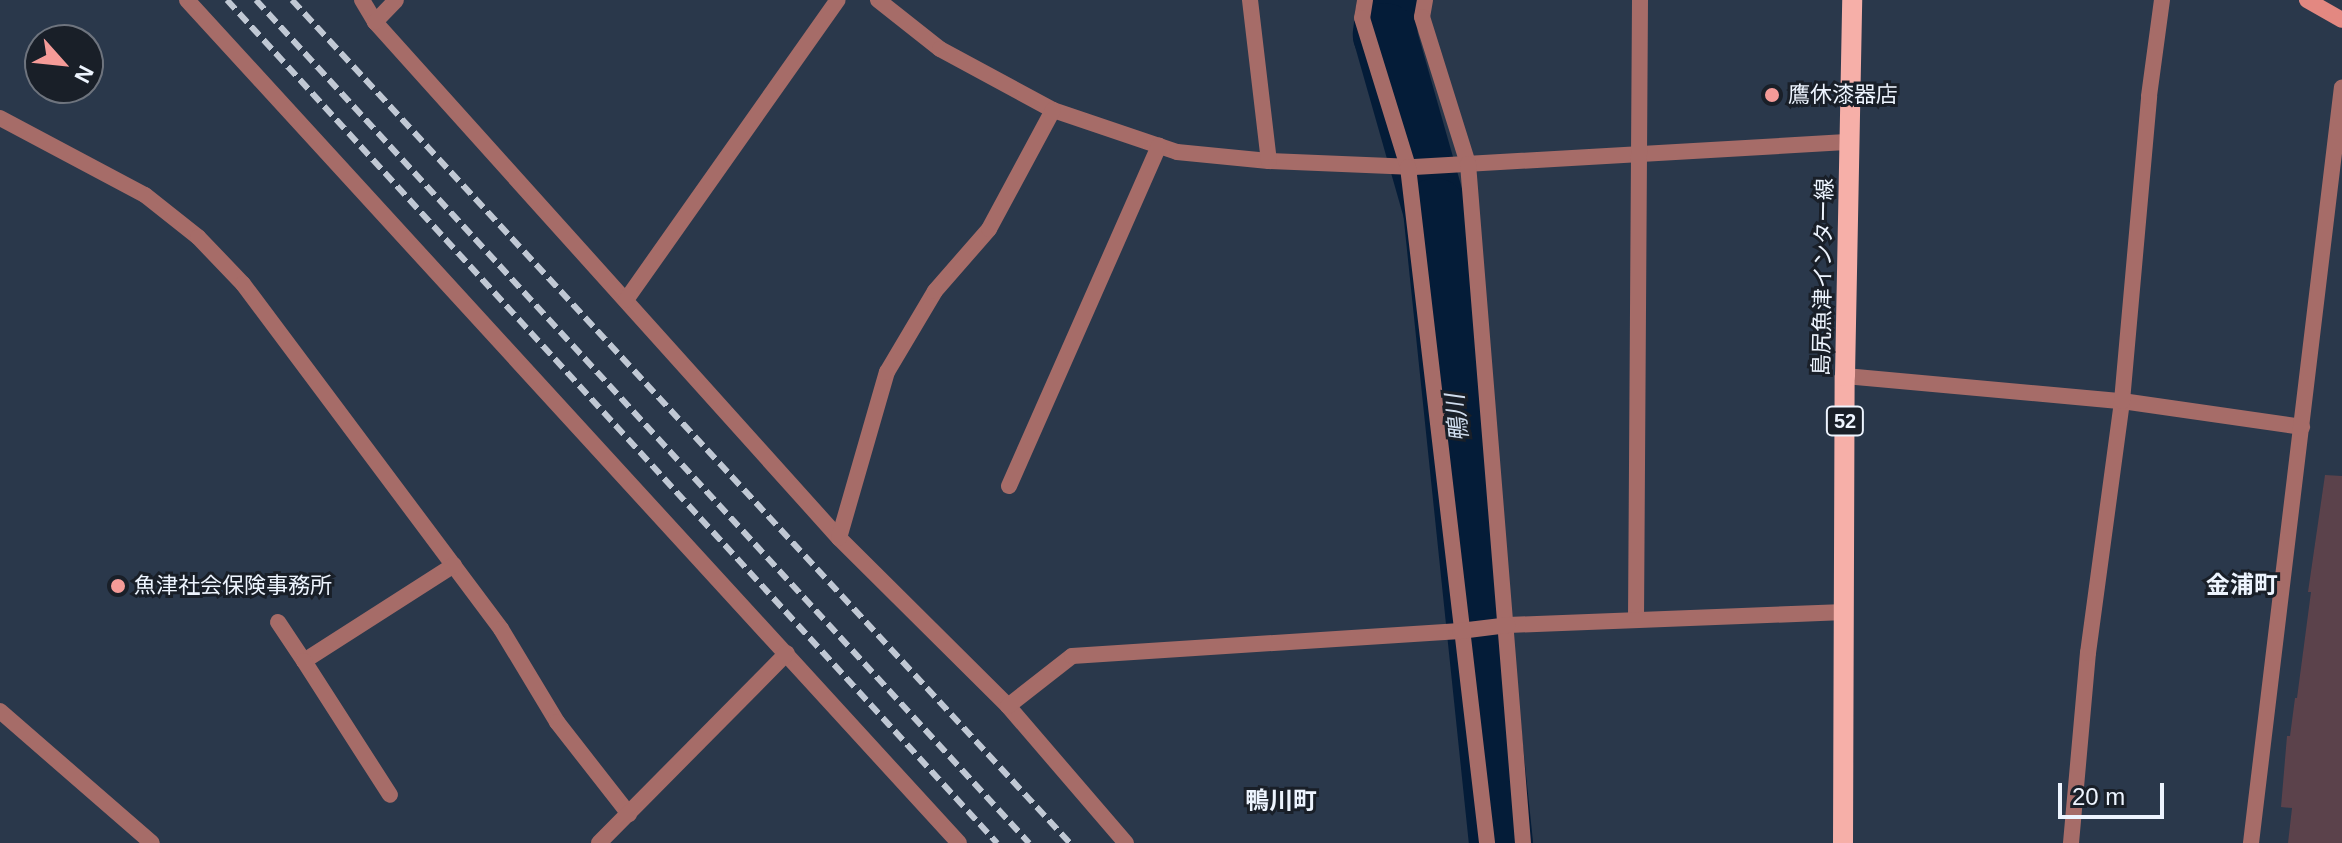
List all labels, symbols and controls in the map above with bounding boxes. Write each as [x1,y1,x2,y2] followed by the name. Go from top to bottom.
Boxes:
[24,24,104,104] north arrow
[69,61,99,87] text: N
[1788,82,1898,108] place label: 鷹休漆器店
[1763,86,1781,104] marker: 鷹休漆器店
[1808,178,1838,376] street label: 島尻魚津インター線
[1440,393,1474,443] water label: 鴨川
[1825,405,1865,437] road number: 52
[2206,571,2278,599] district label: 金浦町
[134,573,332,599] place label: 魚津社会保険事務所
[109,577,127,595] marker: 魚津社会保険事務所
[2062,767,2168,817] scale bar
[2072,783,2125,810] text: 20 m
[1245,787,1317,815] district label: 鴨川町

